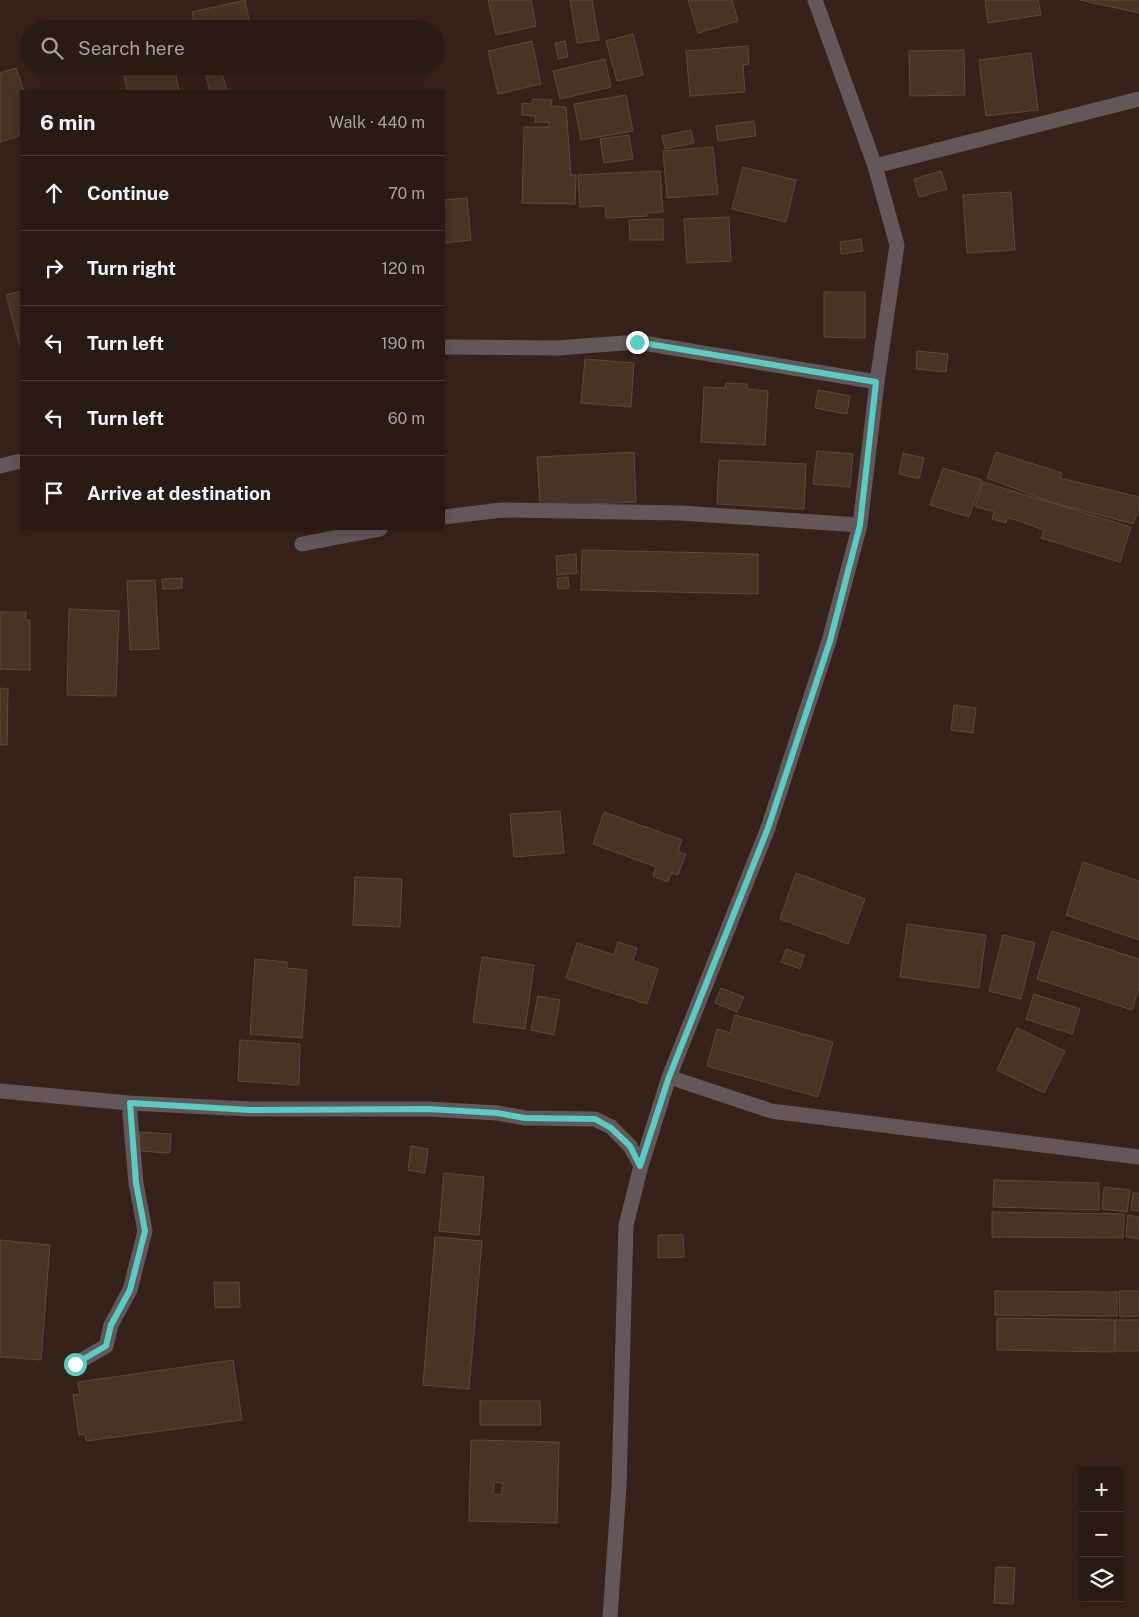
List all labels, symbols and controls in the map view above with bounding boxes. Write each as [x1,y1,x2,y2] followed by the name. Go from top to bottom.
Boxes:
[20,20,445,75] search box
[38,34,66,62] icon: search
[78,37,185,59] text: Search here
[40,110,96,135] text: 6 min
[329,113,425,132] text: Walk · 440 m
[40,179,68,207] icon: ahead
[87,182,169,204] text: Continue
[388,184,425,203] text: 70 m
[40,254,68,282] icon: right
[87,257,176,279] text: Turn right
[381,259,425,278] text: 120 m
[40,329,68,357] icon: left
[626,331,649,354] route end
[87,332,164,354] text: Turn left
[381,334,425,353] text: 190 m
[40,404,68,432] icon: left
[87,407,164,429] text: Turn left
[388,409,425,428] text: 60 m
[40,479,68,507] icon: arrive
[87,482,271,504] text: Arrive at destination
[64,1353,87,1376] route start
[1079,1467,1124,1602] map controls
[1079,1467,1124,1512] button: +
[1079,1512,1124,1557] button: −
[1079,1557,1124,1602] button: layers

